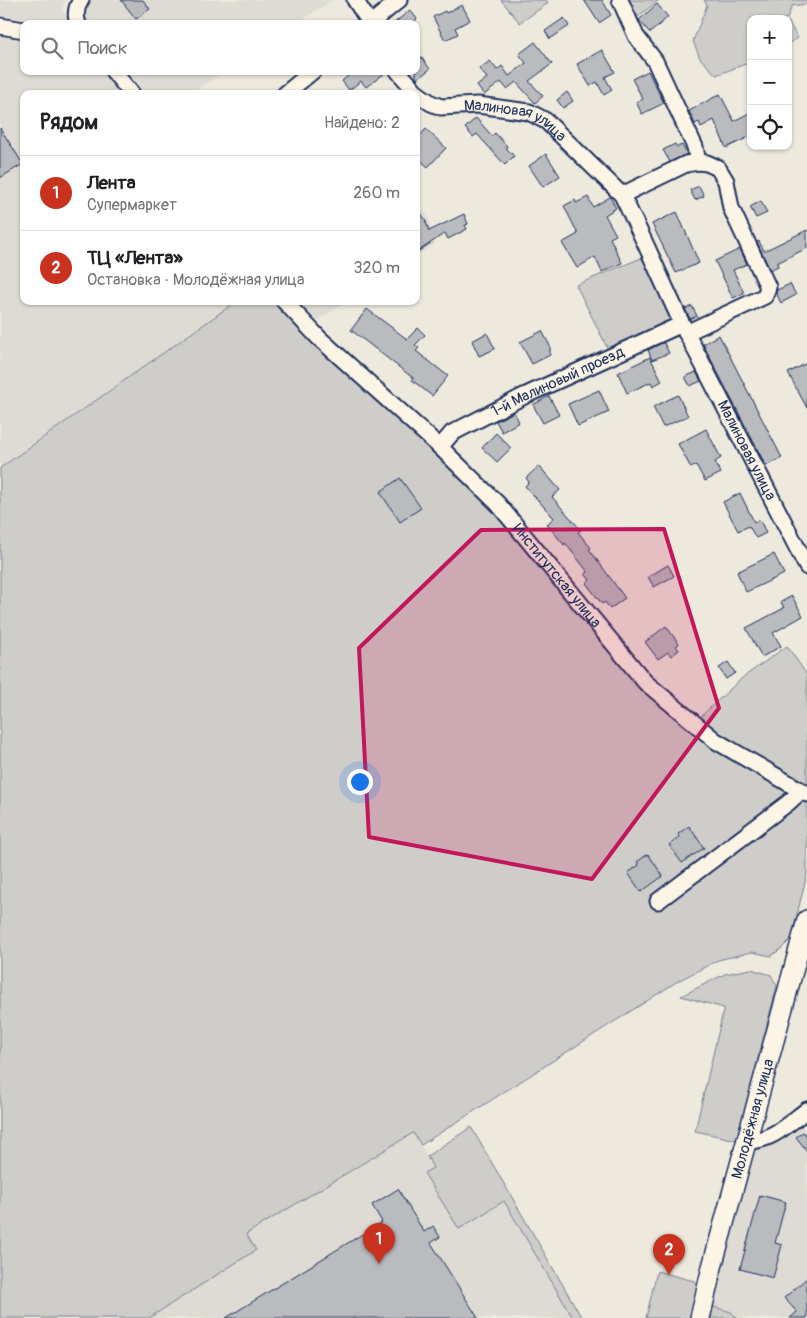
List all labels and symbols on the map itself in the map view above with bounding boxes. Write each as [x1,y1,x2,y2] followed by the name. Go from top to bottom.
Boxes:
[463,96,570,146] street label: Малиновая улица
[488,343,627,421] street label: 1-й Малиновый проезд
[713,397,780,504] street label: Малиновая улица
[508,520,605,632] street label: Институтская улица
[347,769,373,795] your location
[728,1057,779,1181] street label: Молодёжная улица
[363,1223,395,1264] pin: 1
[653,1234,685,1275] pin: 2

